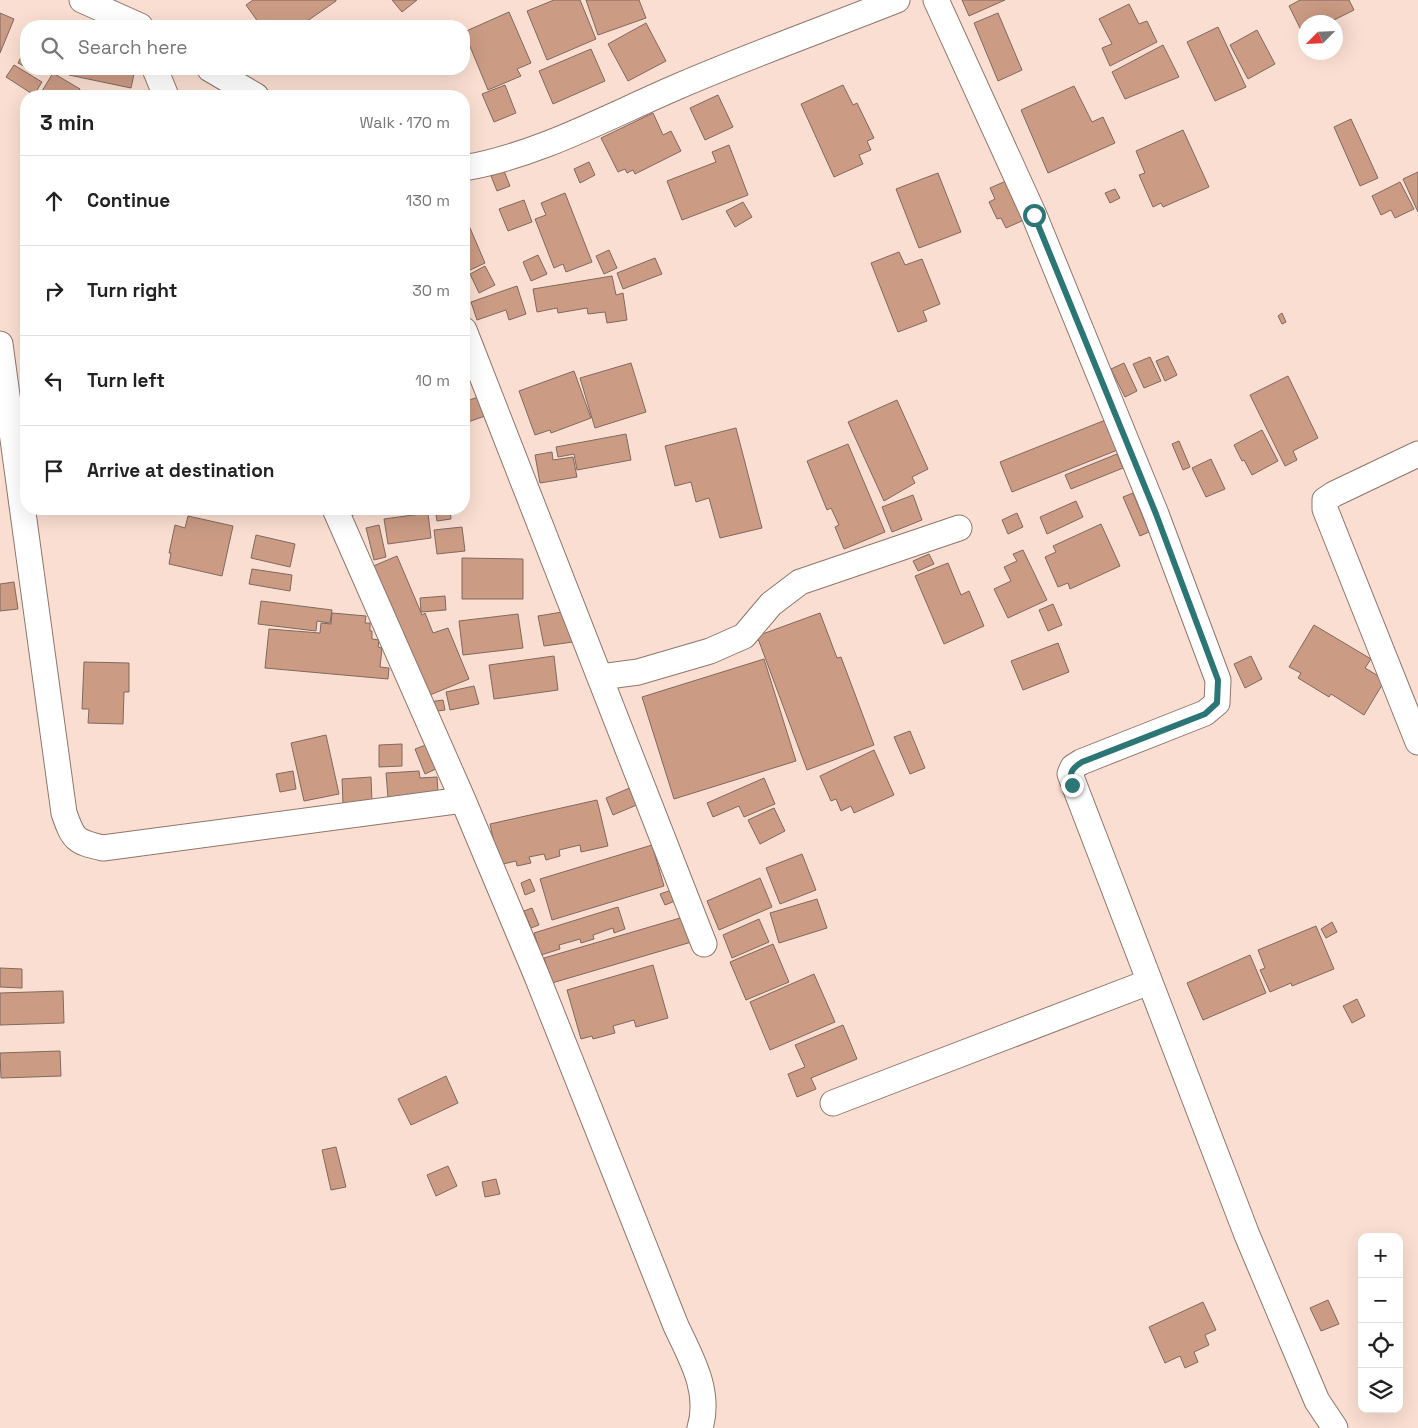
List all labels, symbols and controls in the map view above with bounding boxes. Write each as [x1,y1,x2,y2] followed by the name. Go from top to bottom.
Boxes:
[1298,15,1343,60] north arrow
[20,20,470,75] search box
[38,34,66,62] icon: search
[78,35,188,60] text: Search here
[40,109,95,136] text: 3 min
[360,112,450,133] text: Walk · 170 m
[40,187,68,215] icon: ahead
[87,188,170,213] text: Continue
[406,190,450,211] text: 130 m
[1023,204,1046,227] route start
[40,277,68,305] icon: right
[87,278,177,303] text: Turn right
[412,280,450,301] text: 30 m
[40,367,68,395] icon: left
[87,368,165,393] text: Turn left
[415,370,450,391] text: 10 m
[40,457,68,485] icon: arrive
[87,458,275,483] text: Arrive at destination
[1061,774,1084,797] route end
[1358,1233,1403,1413] map controls
[1358,1233,1403,1278] button: +
[1358,1278,1403,1323] button: −
[1358,1323,1403,1368] button: locate
[1358,1368,1403,1413] button: layers

